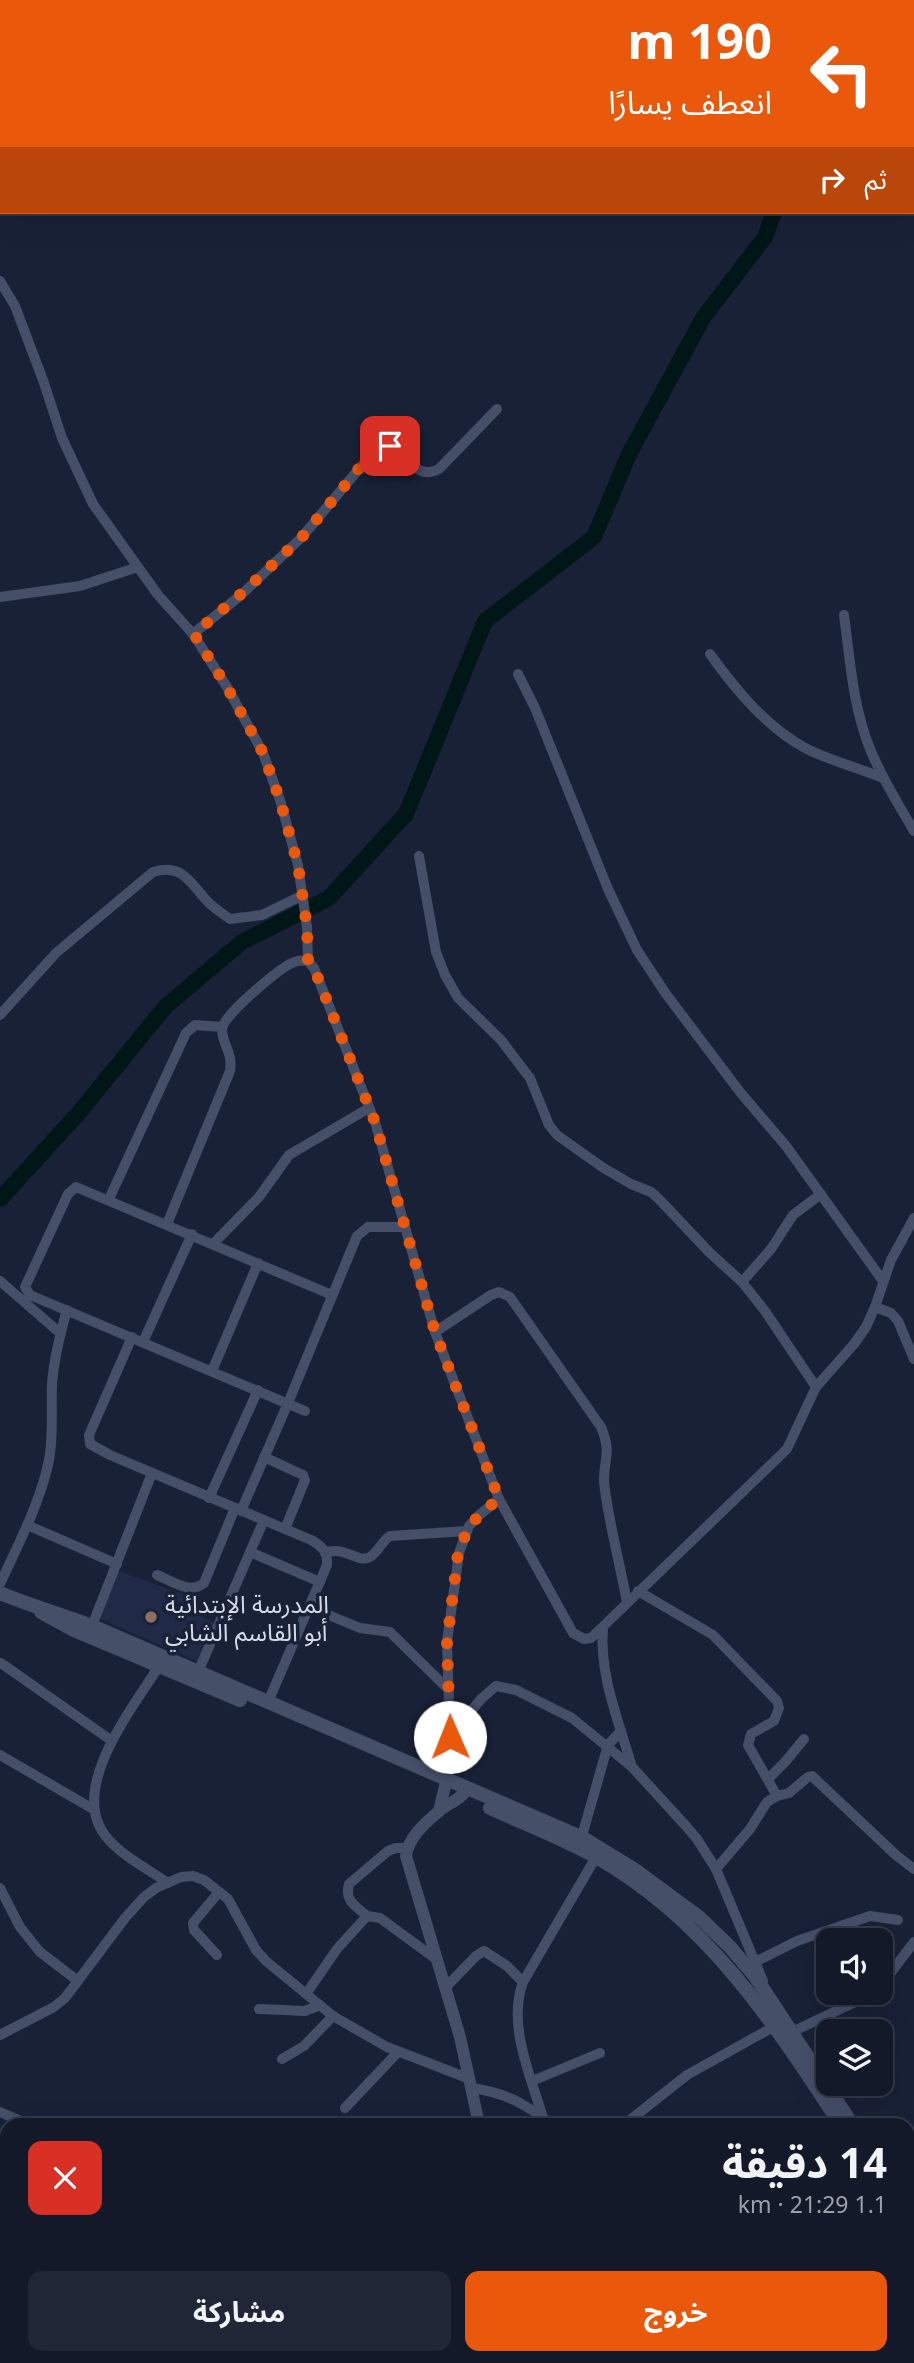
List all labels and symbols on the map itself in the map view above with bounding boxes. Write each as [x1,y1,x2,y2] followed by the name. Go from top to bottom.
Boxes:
[360,416,420,476] pin
[165,1587,329,1651] place label: المدرسة الإبتدائية أبو القاسم الشابي
[143,1609,159,1625] marker: المدرسة الإبتدائية أبو القاسم الشابي
[413,1700,487,1774] position arrow

